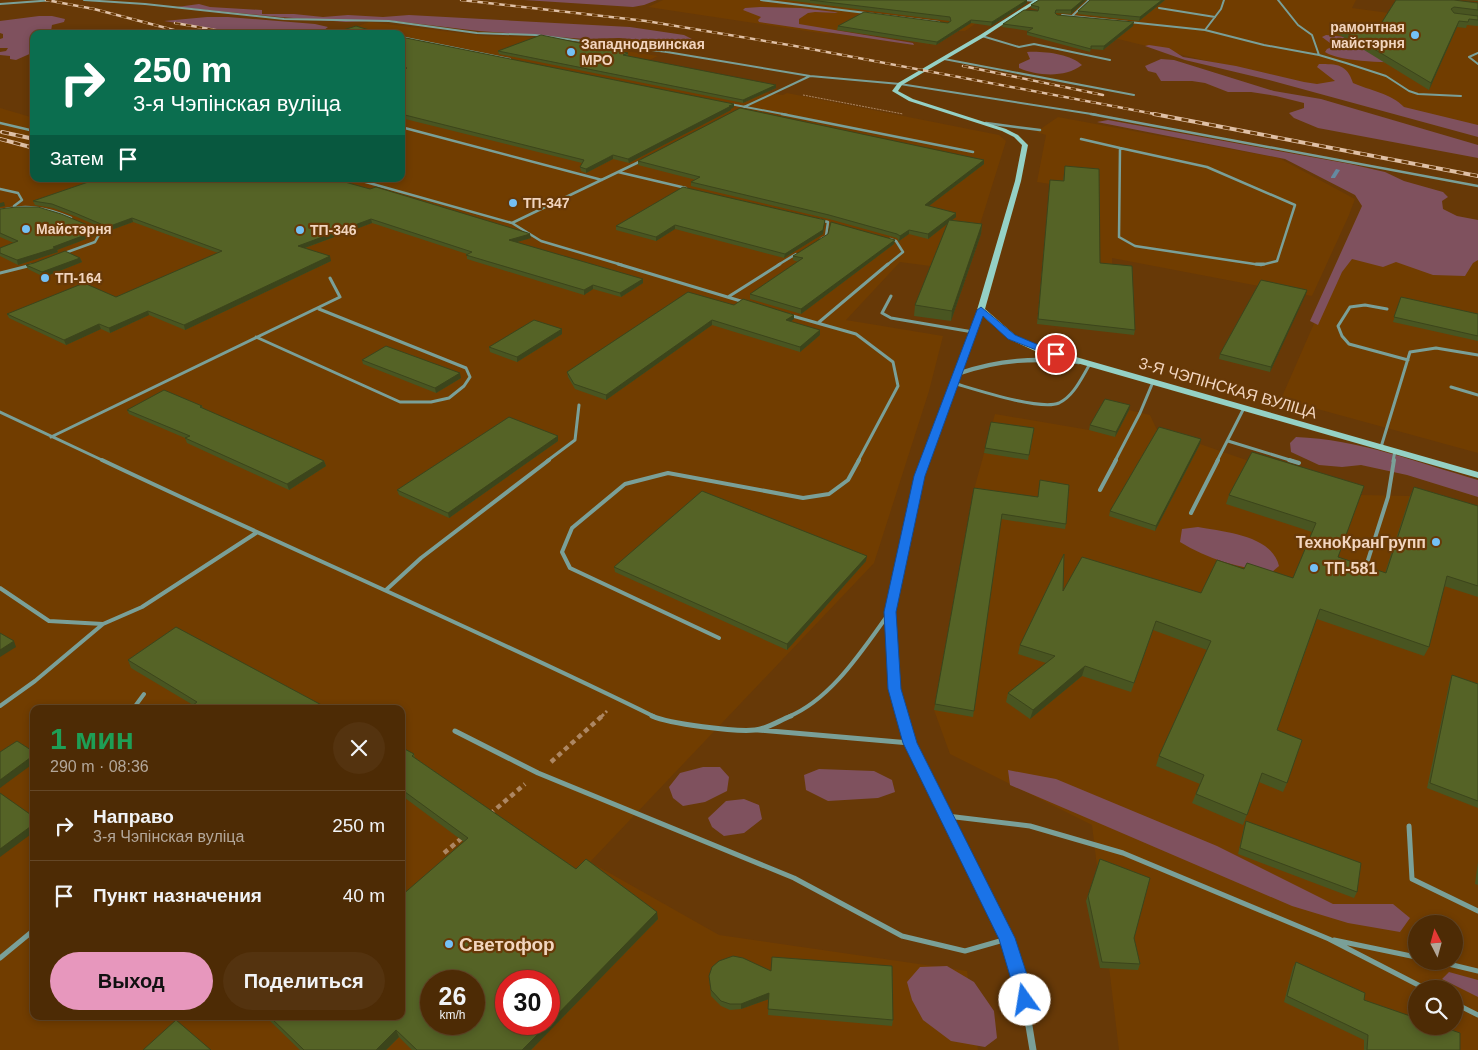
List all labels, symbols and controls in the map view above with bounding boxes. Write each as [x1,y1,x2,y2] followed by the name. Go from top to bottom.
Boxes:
[1330,19,1405,51] place label: рамонтная майстэрня
[1409,29,1421,41] marker: рамонтная майстэрня
[581,36,705,68] place label: Западнодвинская МРО
[565,46,577,58] marker: Западнодвинская МРО
[50,50,115,115] icon: right
[133,50,232,89] text: 250 m
[133,91,341,116] text: 3-я Чэпінская вуліца
[114,145,142,173] icon: arrive
[50,148,104,169] text: Затем
[523,195,570,211] place label: ТП-347
[507,197,519,209] marker: ТП-347
[36,221,112,237] place label: Майстэрня
[310,222,357,238] place label: ТП-346
[20,223,32,235] marker: Майстэрня
[294,224,306,236] marker: ТП-346
[55,270,102,286] place label: ТП-164
[39,272,51,284] marker: ТП-164
[1035,333,1077,375] pin
[1042,340,1070,368] icon: arrive
[1137,354,1319,422] street label: 3-Я ЧЭПІНСКАЯ ВУЛІЦА
[1296,534,1426,551] place label: ТехноКранГрупп
[1430,536,1442,548] marker: ТехноКранГрупп
[1324,560,1377,577] place label: ТП-581
[1308,562,1320,574] marker: ТП-581
[50,722,134,755] text: 1 мин
[333,722,385,774] button: close
[50,758,149,775] text: 290 m · 08:36
[93,806,174,827] text: Направо
[50,812,78,840] icon: right
[332,815,385,836] text: 250 m
[93,828,244,845] text: 3-я Чэпінская вуліца
[50,882,78,910] icon: arrive
[93,885,262,906] text: Пункт назначения
[343,885,385,906] text: 40 m
[1408,915,1462,970] north arrow
[1408,915,1463,1035] map controls
[459,934,555,955] place label: Светофор
[443,938,455,950] marker: Светофор
[50,952,213,1010] button: Выход
[223,952,385,1010] button: Поделиться
[495,970,560,1035] speed limit sign: 30
[998,973,1050,1025] position arrow
[1408,980,1463,1035] button: search
[439,982,466,1010] text: 26
[439,1008,466,1022] text: km/h

